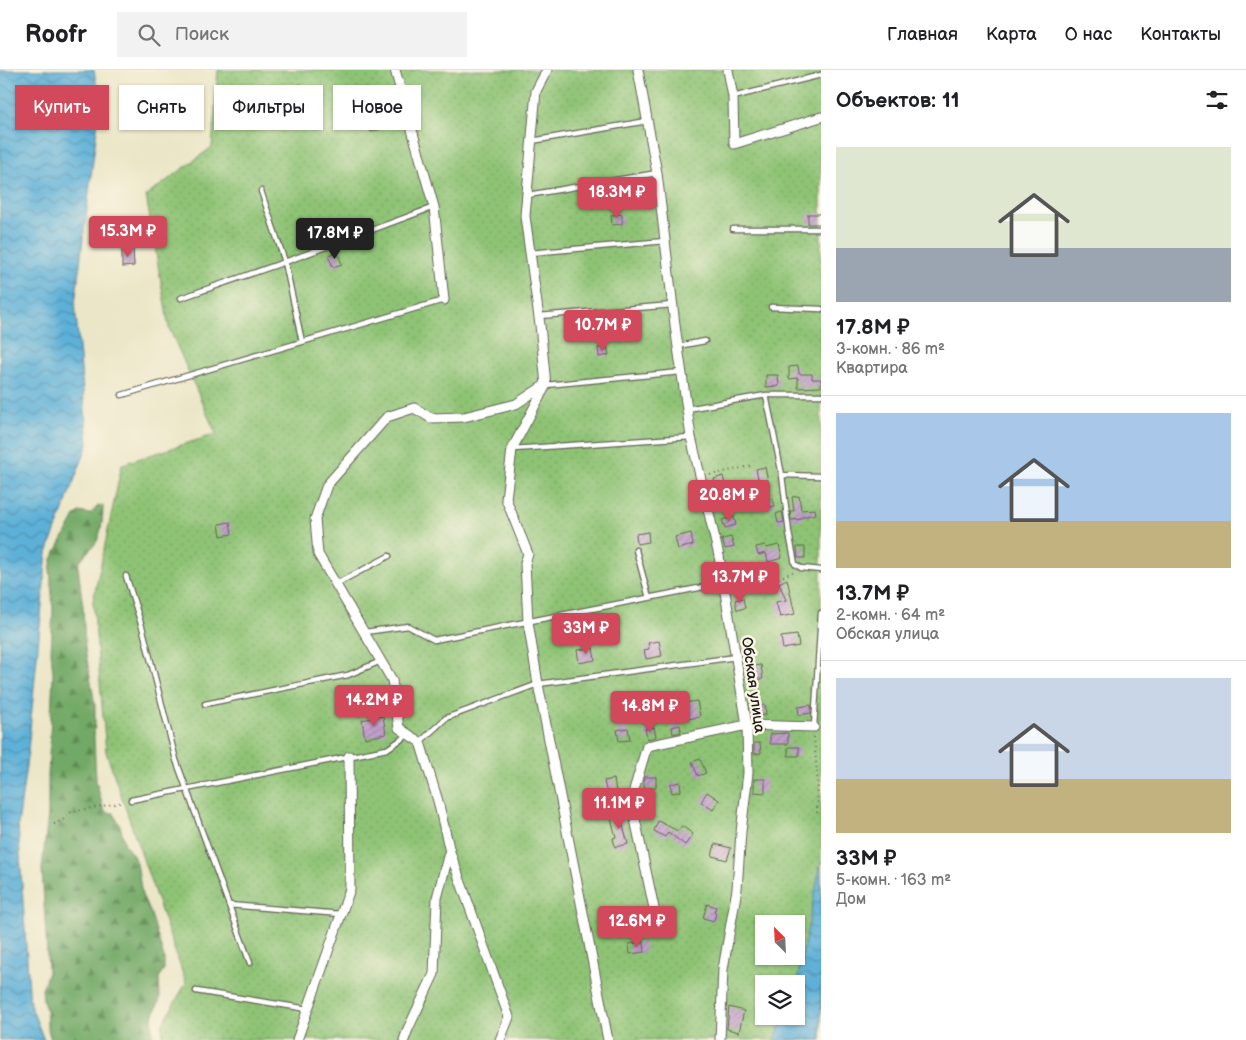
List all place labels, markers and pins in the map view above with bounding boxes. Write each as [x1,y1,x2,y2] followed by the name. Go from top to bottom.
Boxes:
[571,176,663,219] pin: 18.3M ₽
[82,216,174,258] pin: 15.3M ₽
[289,218,381,260] pin: 17.8M ₽
[557,310,649,352] pin: 10.7M ₽
[683,480,775,522] pin: 20.8M ₽
[694,562,786,604] pin: 13.7M ₽
[551,612,621,655] pin: 33M ₽
[328,684,420,727] pin: 14.2M ₽
[604,690,696,733] pin: 14.8M ₽
[573,788,665,830] pin: 11.1M ₽
[591,906,683,948] pin: 12.6M ₽

